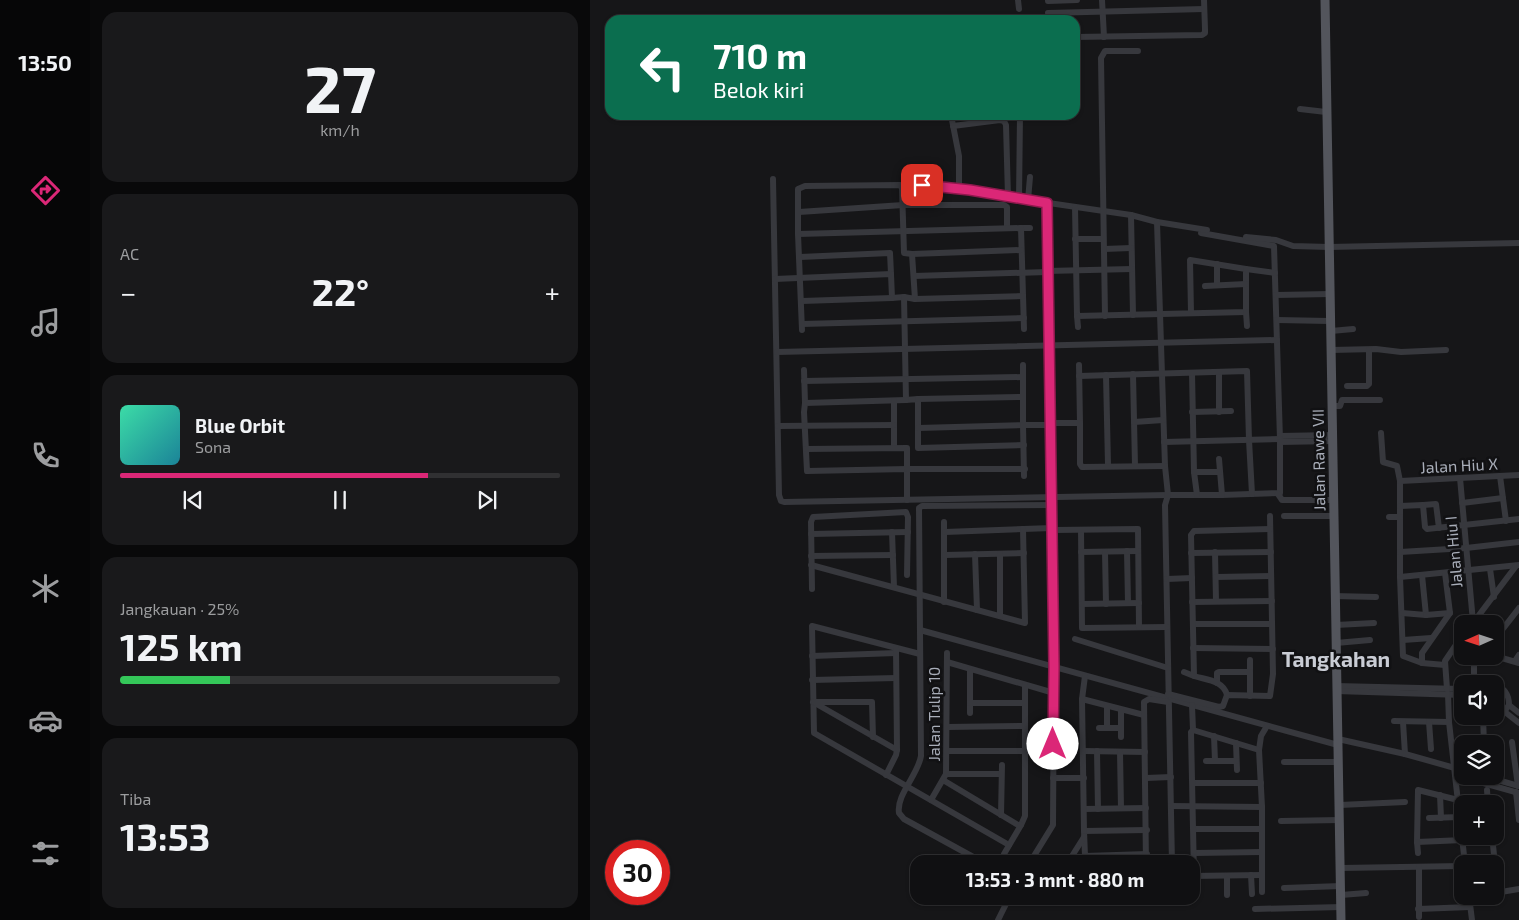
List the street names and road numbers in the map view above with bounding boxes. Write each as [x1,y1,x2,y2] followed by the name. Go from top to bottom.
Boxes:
[1308,409,1328,511] street label: Jalan Rawe VII
[1420,453,1499,477] street label: Jalan Hiu X
[1440,515,1466,589] street label: Jalan Hiu I
[924,667,943,761] street label: Jalan Tulip 10

